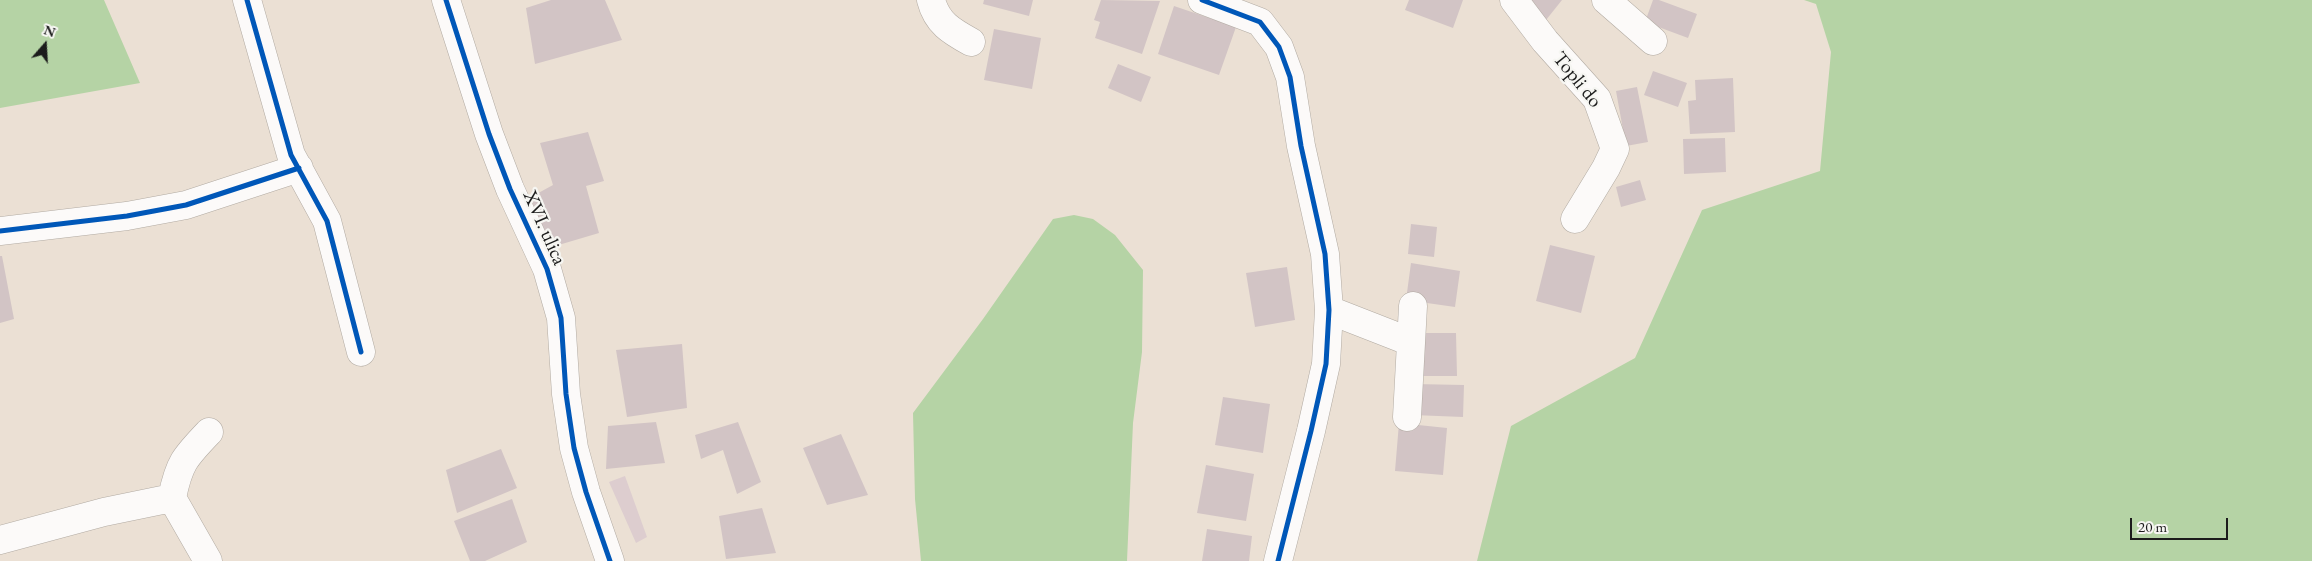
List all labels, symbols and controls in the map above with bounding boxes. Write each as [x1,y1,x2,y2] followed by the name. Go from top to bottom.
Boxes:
[20,20,70,70] north arrow
[42,20,58,41] text: N
[1547,47,1607,113] street label: Topli do
[517,187,571,269] street label: XVI. ulica
[2132,508,2230,540] scale bar
[2138,517,2167,536] text: 20 m

